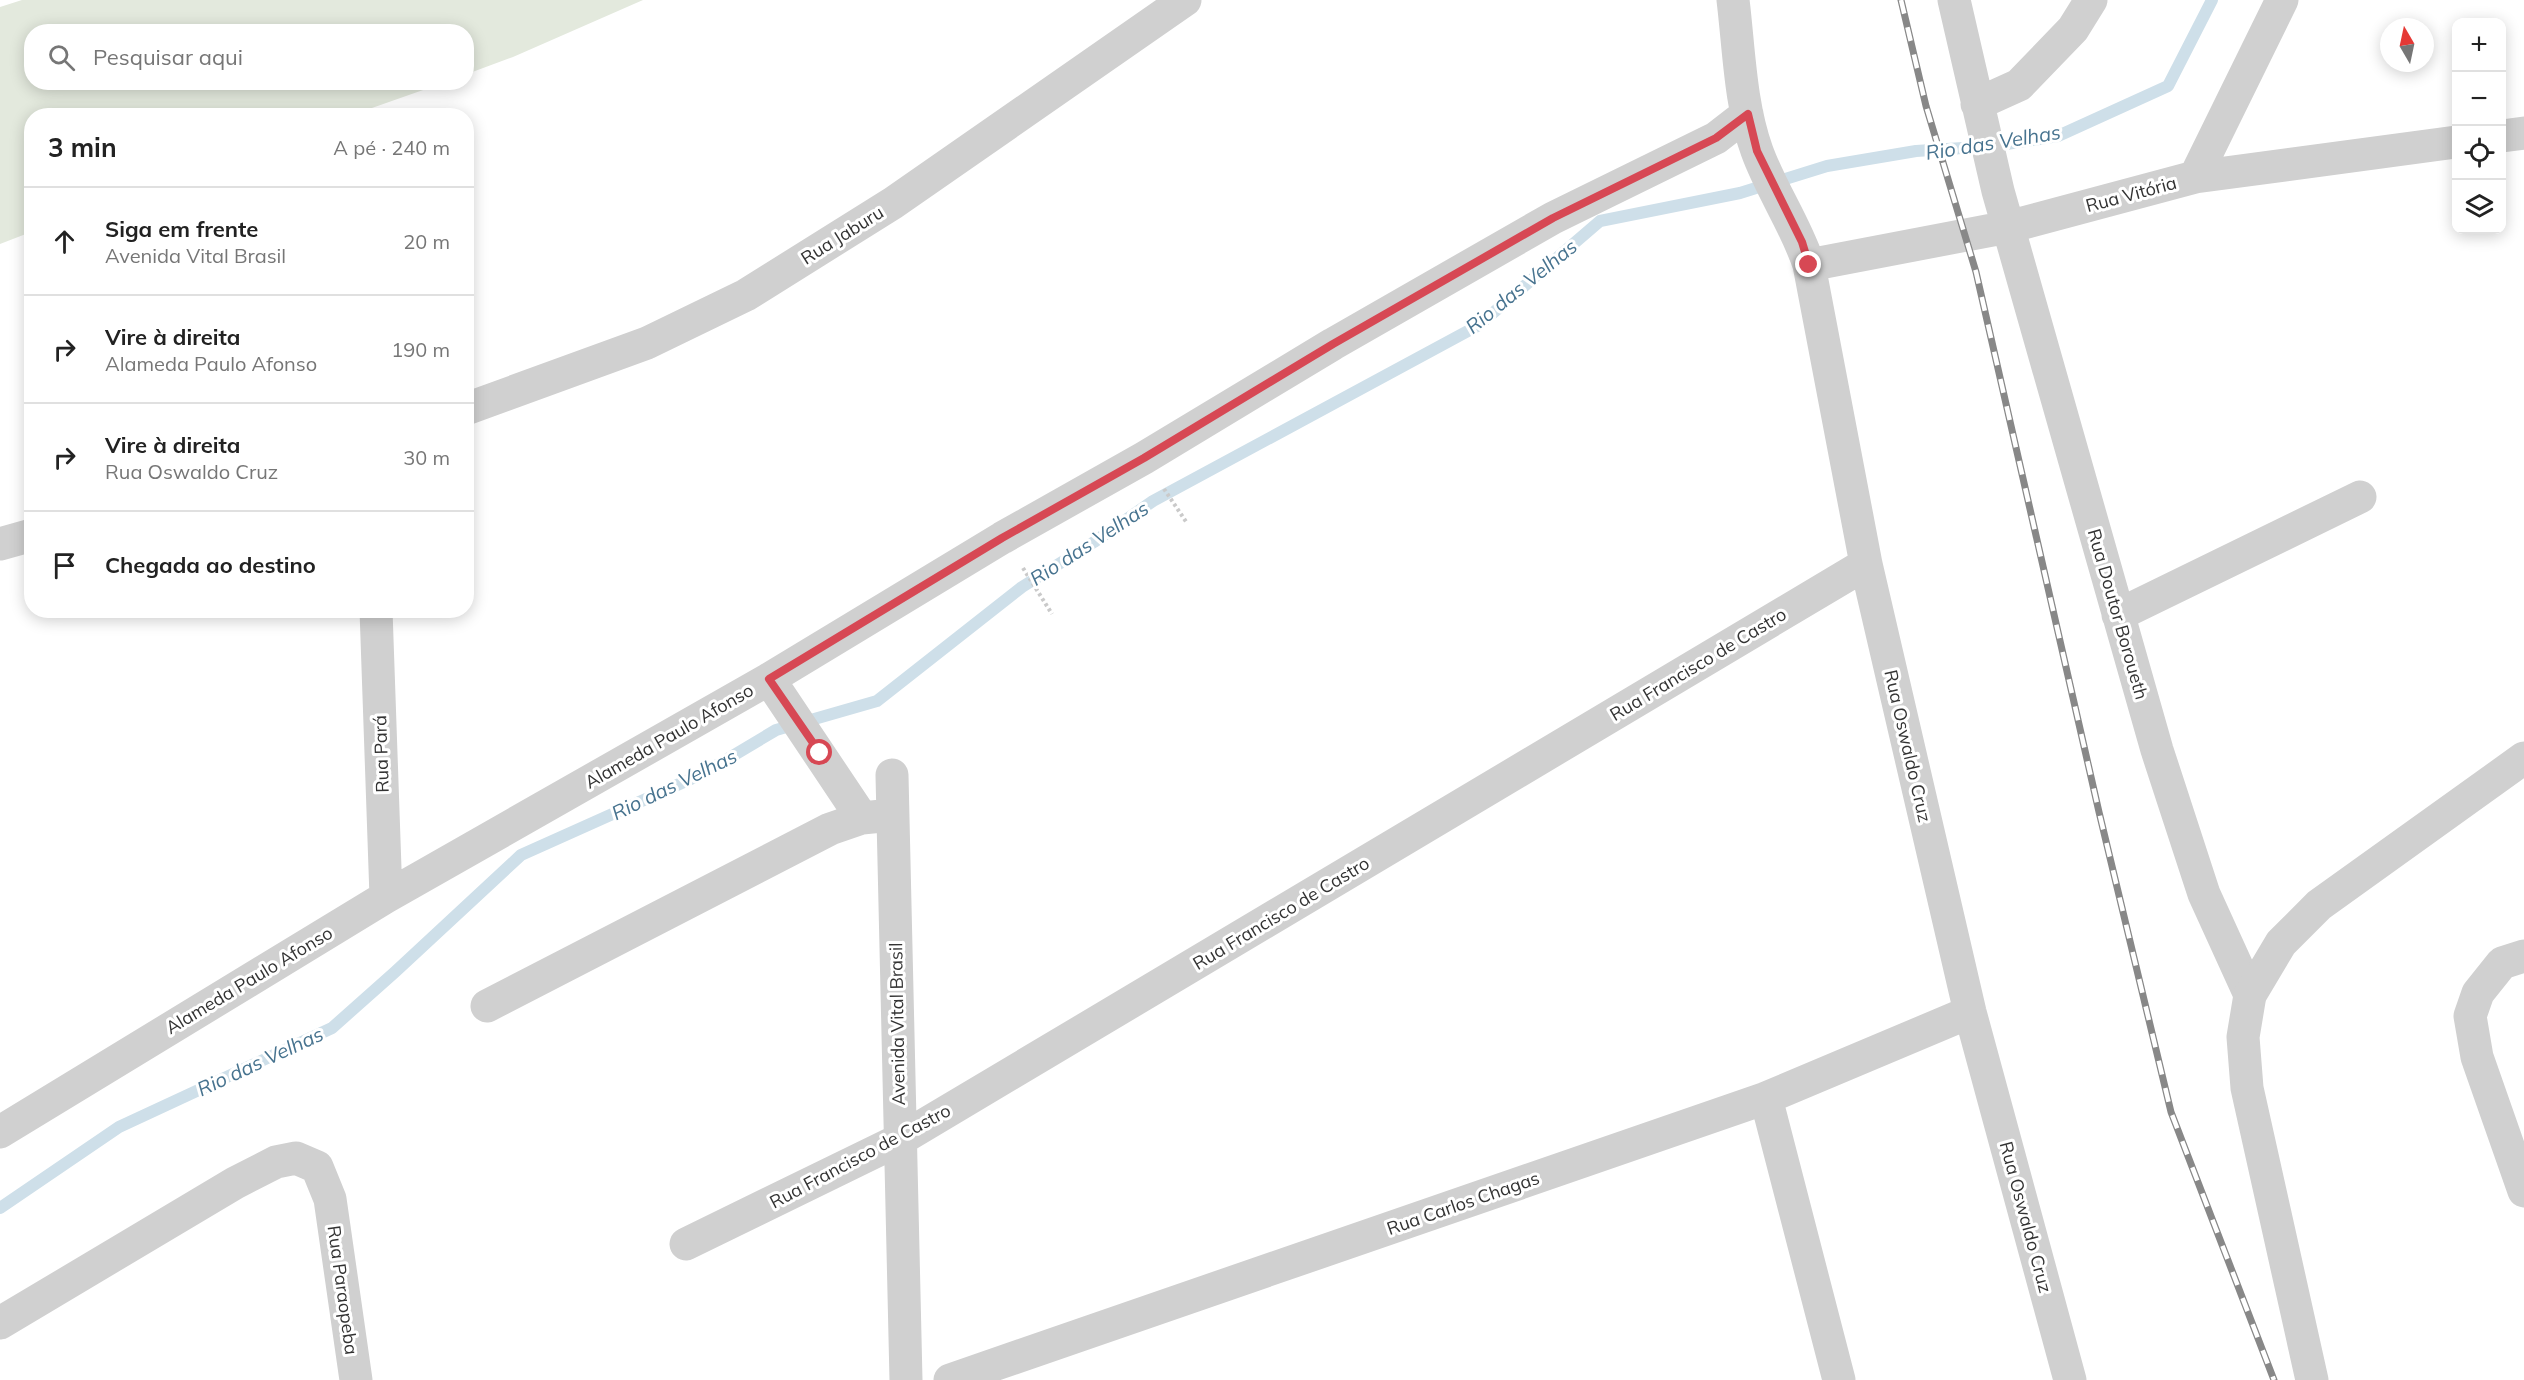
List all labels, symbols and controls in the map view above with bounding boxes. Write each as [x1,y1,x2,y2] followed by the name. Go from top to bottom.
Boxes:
[2380,18,2434,72] north arrow
[2452,18,2506,234] map controls
[2452,18,2506,72] button: +
[24,24,474,90] search box
[45,41,78,74] icon: search
[93,43,243,71] text: Pesquisar aqui
[2452,72,2506,126] button: −
[1924,119,2062,165] water label: Rio das Velhas
[2452,126,2506,180] button: locate
[48,131,117,164] text: 3 min
[333,135,450,160] text: A pé · 240 m
[2083,171,2179,217] street label: Rua Vitória
[2452,180,2506,234] button: layers
[796,201,888,269] street label: Rua Jaburu
[105,215,258,243] text: Siga em frente
[48,225,81,258] icon: ahead
[403,229,450,254] text: 20 m
[1460,233,1582,339] water label: Rio das Velhas
[105,243,286,268] text: Avenida Vital Brasil
[1795,251,1821,277] route end
[105,323,240,351] text: Vire à direita
[48,333,81,366] icon: right
[391,337,450,362] text: 190 m
[105,351,317,376] text: Alameda Paulo Afonso
[105,431,240,459] text: Vire à direita
[48,441,81,474] icon: right
[403,445,450,470] text: 30 m
[105,459,278,484] text: Rua Oswaldo Cruz
[1025,495,1153,591] water label: Rio das Velhas
[2083,526,2153,702] street label: Rua Doutor Boroueth
[48,549,81,582] icon: arrive
[105,551,316,579] text: Chegada ao destino
[1606,602,1790,726] street label: Rua Francisco de Castro
[1879,667,1937,825] street label: Rua Oswaldo Cruz
[581,678,757,794] street label: Alameda Paulo Afonso
[368,715,394,793] street label: Rua Pará
[806,739,832,765] route start
[607,743,741,825] water label: Rio das Velhas
[1189,851,1373,975] street label: Rua Francisco de Castro
[161,921,337,1039] street label: Alameda Paulo Afonso
[884,942,910,1106] street label: Avenida Vital Brasil
[193,1021,327,1101] water label: Rio das Velhas
[765,1098,955,1214] street label: Rua Francisco de Castro
[1995,1139,2057,1295] street label: Rua Oswaldo Cruz
[1384,1166,1543,1240] street label: Rua Carlos Chagas
[323,1224,363,1356] street label: Rua Paraopeba

